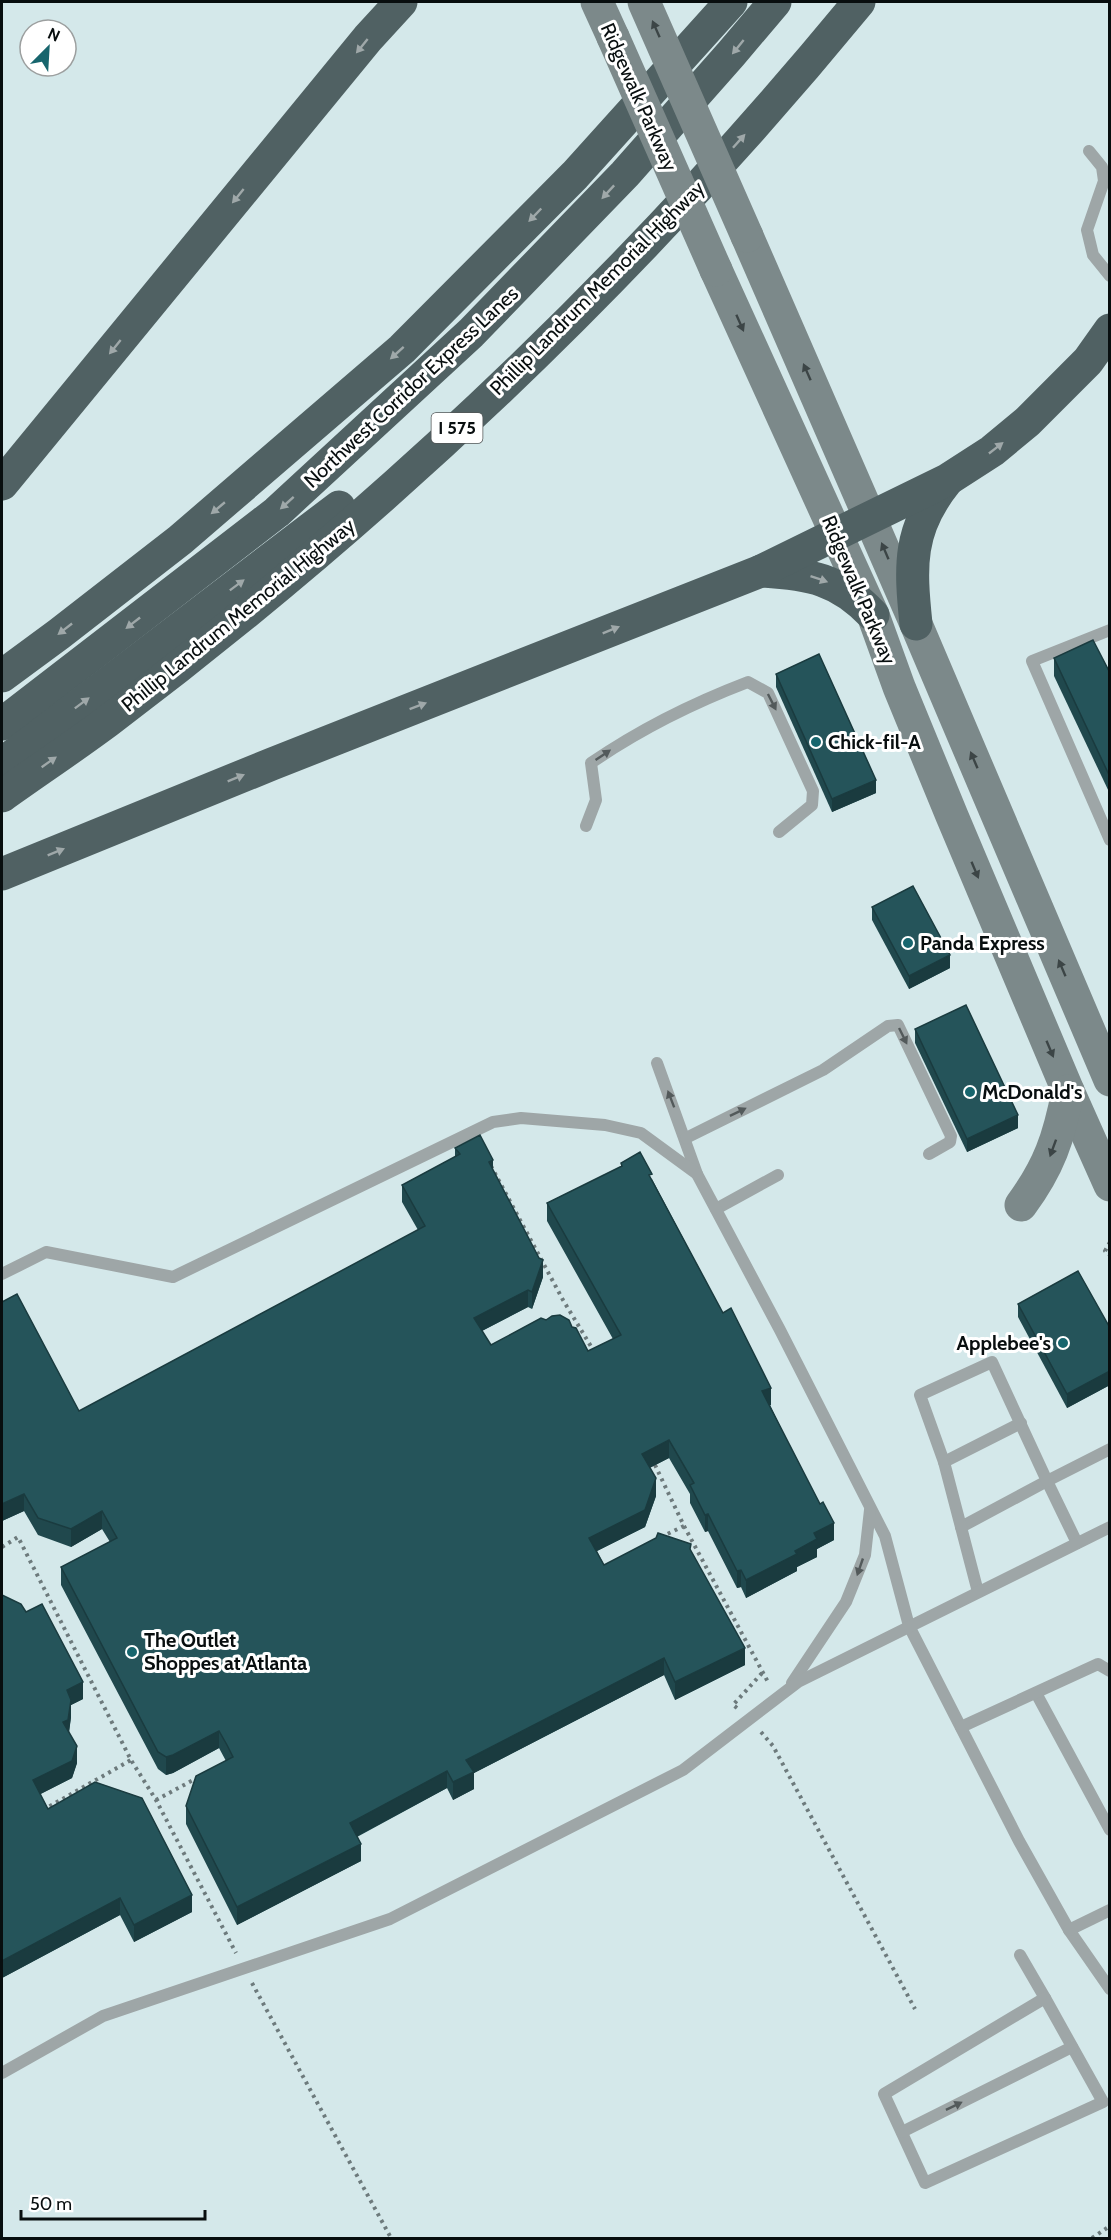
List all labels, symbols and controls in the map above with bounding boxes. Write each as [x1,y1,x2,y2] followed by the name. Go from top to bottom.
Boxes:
[18,18,78,78] north arrow
[596,19,682,175] street label: Ridgewalk Parkway
[651,20,660,37] one-way arrow
[45,24,63,46] text: N
[356,38,369,53] one-way arrow
[731,39,744,55] one-way arrow
[732,134,745,149] one-way arrow
[485,176,709,400] street label: Phillip Landrum Memorial Highway
[601,185,615,199] one-way arrow
[232,188,245,204] one-way arrow
[529,207,543,221] one-way arrow
[299,281,523,493] street label: Northwest Corridor Express Lanes
[736,314,745,332] one-way arrow
[108,339,121,355] one-way arrow
[390,346,405,359] one-way arrow
[802,363,812,381] one-way arrow
[432,413,482,443] road number: I 575
[988,442,1003,454] one-way arrow
[280,496,295,509] one-way arrow
[211,501,226,514] one-way arrow
[817,512,901,668] street label: Ridgewalk Parkway
[117,513,359,717] street label: Phillip Landrum Memorial Highway
[880,542,889,560] one-way arrow
[810,575,828,585] one-way arrow
[229,579,245,591] one-way arrow
[126,617,141,629] one-way arrow
[58,623,73,635] one-way arrow
[602,625,620,634] one-way arrow
[767,693,776,710] one-way arrow
[73,697,89,709] one-way arrow
[409,701,427,711] one-way arrow
[828,730,921,754] place label: Chick-fil-A
[809,735,823,749] marker: Chick-fil-A
[594,749,610,761] one-way arrow
[969,751,979,769] one-way arrow
[41,756,57,768] one-way arrow
[228,773,246,783] one-way arrow
[47,847,65,857] one-way arrow
[970,861,980,879] one-way arrow
[920,931,1045,955] place label: Panda Express
[901,936,915,950] marker: Panda Express
[1057,959,1066,977] one-way arrow
[899,1027,908,1044] one-way arrow
[1045,1041,1055,1059] one-way arrow
[982,1080,1083,1104] place label: McDonald's
[963,1085,977,1099] marker: McDonald's
[666,1090,676,1108] one-way arrow
[730,1107,747,1117] one-way arrow
[1048,1139,1058,1157] one-way arrow
[957,1331,1051,1355] place label: Applebee's
[1056,1336,1070,1350] marker: Applebee's
[855,1558,865,1576] one-way arrow
[144,1628,307,1675] place label: The Outlet Shoppes at Atlanta
[125,1645,139,1659] marker: The Outlet Shoppes at Atlanta
[946,2102,963,2111] one-way arrow
[21,2183,206,2221] scale bar
[30,2193,72,2215] text: 50 m

